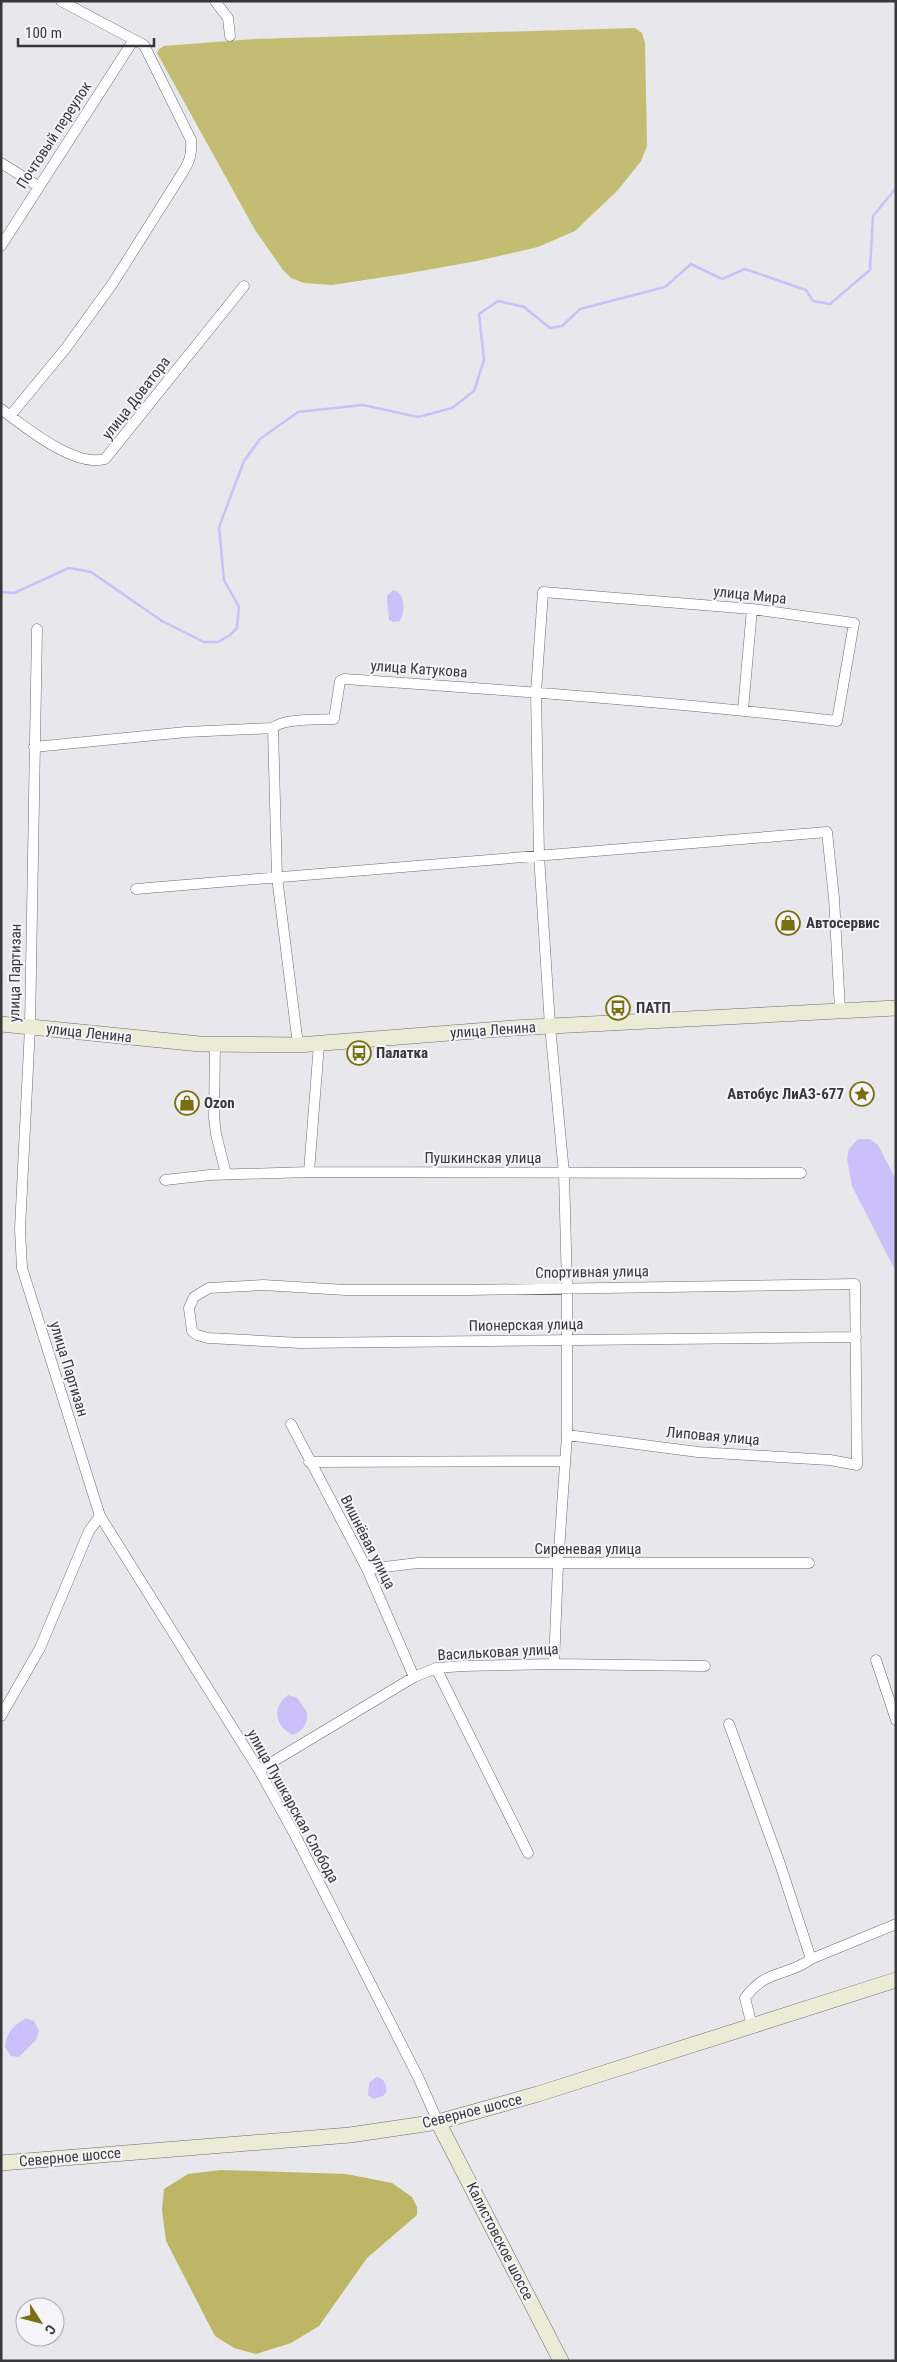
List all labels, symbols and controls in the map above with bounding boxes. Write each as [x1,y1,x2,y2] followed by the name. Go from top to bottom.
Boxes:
[18,15,154,47] scale bar
[25,24,62,42] text: 100 m
[13,78,95,192] street label: Почтовый переулок
[98,353,174,443] street label: улица Доватора
[713,582,787,608] street label: улица Мира
[370,657,468,681] street label: улица Катукова
[775,910,801,936] shop icon: Автосервис
[806,914,880,932] place label: Автосервис
[5,924,25,1022] street label: улица Партизан
[605,995,631,1021] bus stop icon: ПАТП
[636,999,671,1017] place label: ПАТП
[449,1018,537,1042] street label: улица Ленина
[45,1020,133,1046] street label: улица Ленина
[346,1040,372,1066] bus stop icon: Палатка
[376,1044,428,1062] place label: Палатка
[849,1081,875,1107] place icon: Автобус ЛиАЗ-677
[727,1085,844,1103] place label: Автобус ЛиАЗ-677
[174,1090,200,1116] shop icon: Ozon
[204,1094,235,1112] place label: Ozon
[425,1149,541,1167] street label: Пушкинская улица
[535,1262,649,1282] street label: Спортивная улица
[468,1315,584,1335] street label: Пионерская улица
[46,1319,92,1419] street label: улица Партизан
[666,1423,760,1449] street label: Липовая улица
[337,1492,399,1592] street label: Вишнёвая улица
[535,1540,641,1558] street label: Сиреневая улица
[437,1640,559,1664] street label: Васильковая улица
[243,1726,343,1886] street label: улица Пушкарская Слобода
[420,2090,524,2132] street label: Северное шоссе
[18,2144,122,2170] street label: Северное шоссе
[462,2179,538,2303] street label: Калистовское шоссе
[15,2297,65,2347] north arrow
[42,2322,59,2338] text: С

